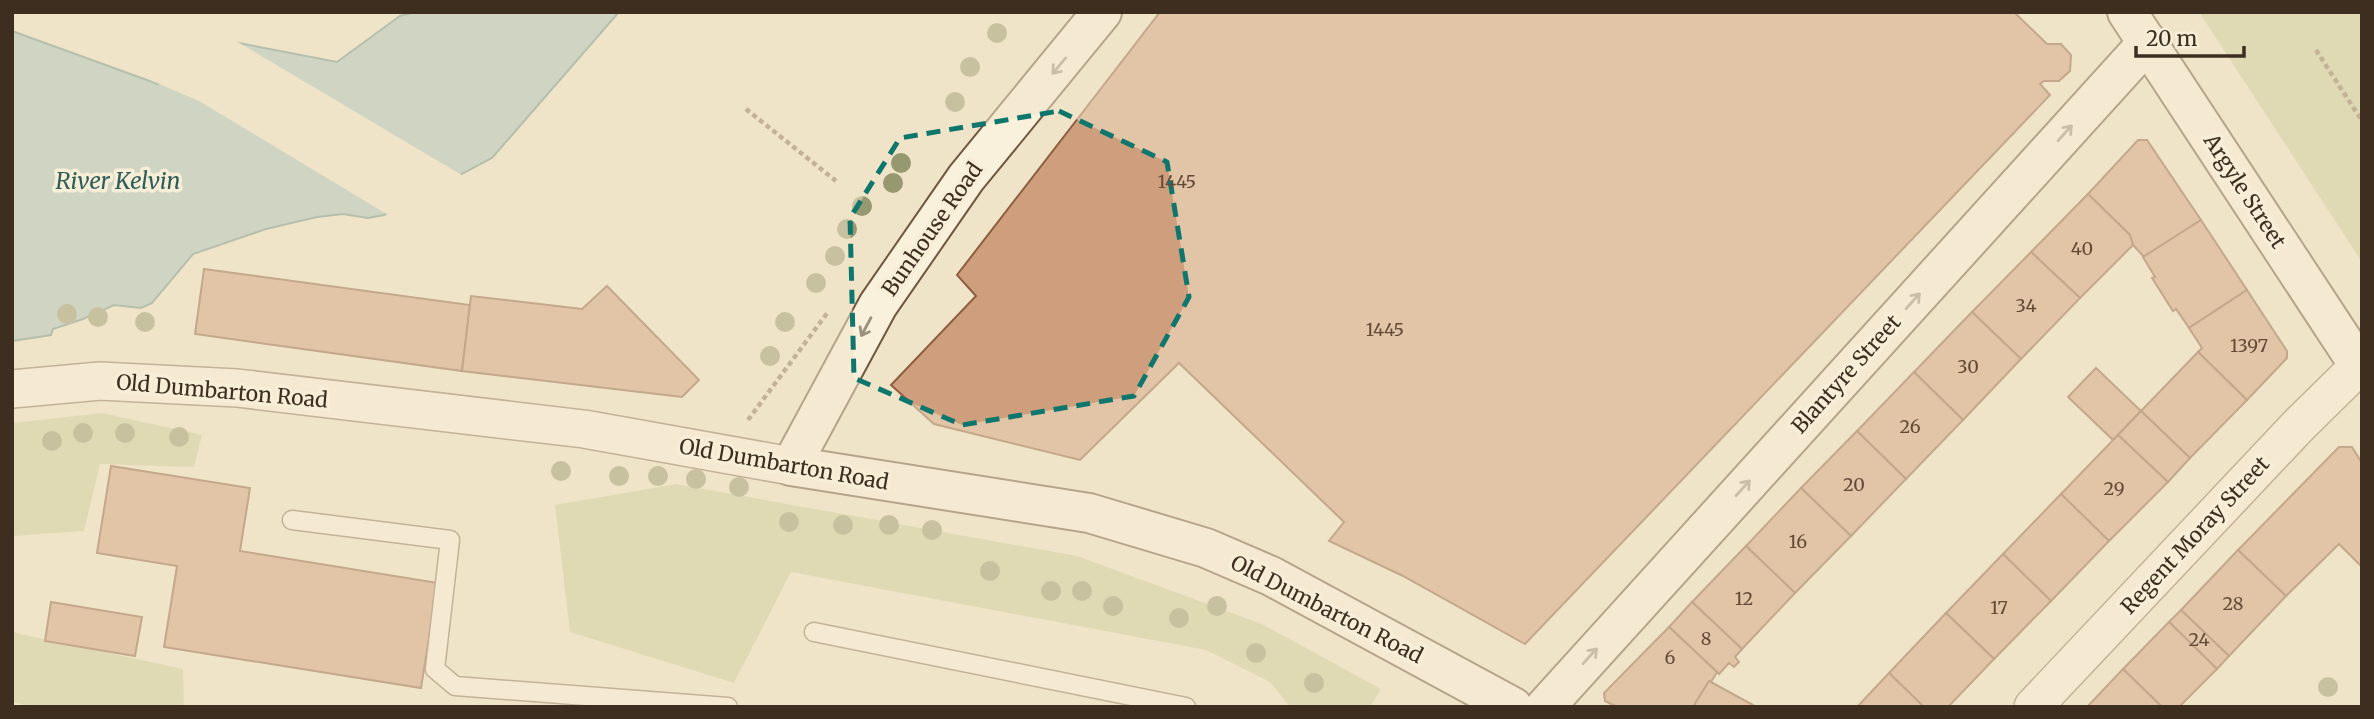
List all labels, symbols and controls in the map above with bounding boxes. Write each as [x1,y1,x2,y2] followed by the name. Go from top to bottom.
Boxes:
[2136,14,2244,58] scale bar
[2146,25,2198,52] text: 20 m
[1051,56,1067,74] one-way arrow
[2057,125,2074,142] one-way arrow
[2197,128,2292,253] street label: Argyle Street
[876,156,988,301] street label: Bunhouse Road
[56,166,180,195] water label: River Kelvin
[1158,170,1196,193] house number: 1445
[2071,237,2093,260] house number: 40
[1904,293,1921,310] one-way arrow
[2015,294,2037,317] house number: 34
[1786,309,1906,439] street label: Blantyre Street
[859,316,872,337] one-way arrow
[1366,318,1404,341] house number: 1445
[2230,334,2268,357] house number: 1397
[1957,355,1979,378] house number: 30
[115,368,329,414] street label: Old Dumbarton Road
[1899,415,1921,438] house number: 26
[677,432,891,496] street label: Old Dumbarton Road
[2115,451,2275,619] street label: Regent Moray Street
[1843,473,1865,496] house number: 20
[2103,477,2125,500] house number: 29
[1735,479,1751,497] one-way arrow
[1789,530,1807,553] house number: 16
[1226,549,1428,669] street label: Old Dumbarton Road
[1735,587,1753,610] house number: 12
[2222,592,2244,615] house number: 28
[1990,596,2008,619] house number: 17
[1701,627,1711,650] house number: 8
[2188,628,2210,651] house number: 24
[1665,646,1676,669] house number: 6
[1582,648,1599,665] one-way arrow

